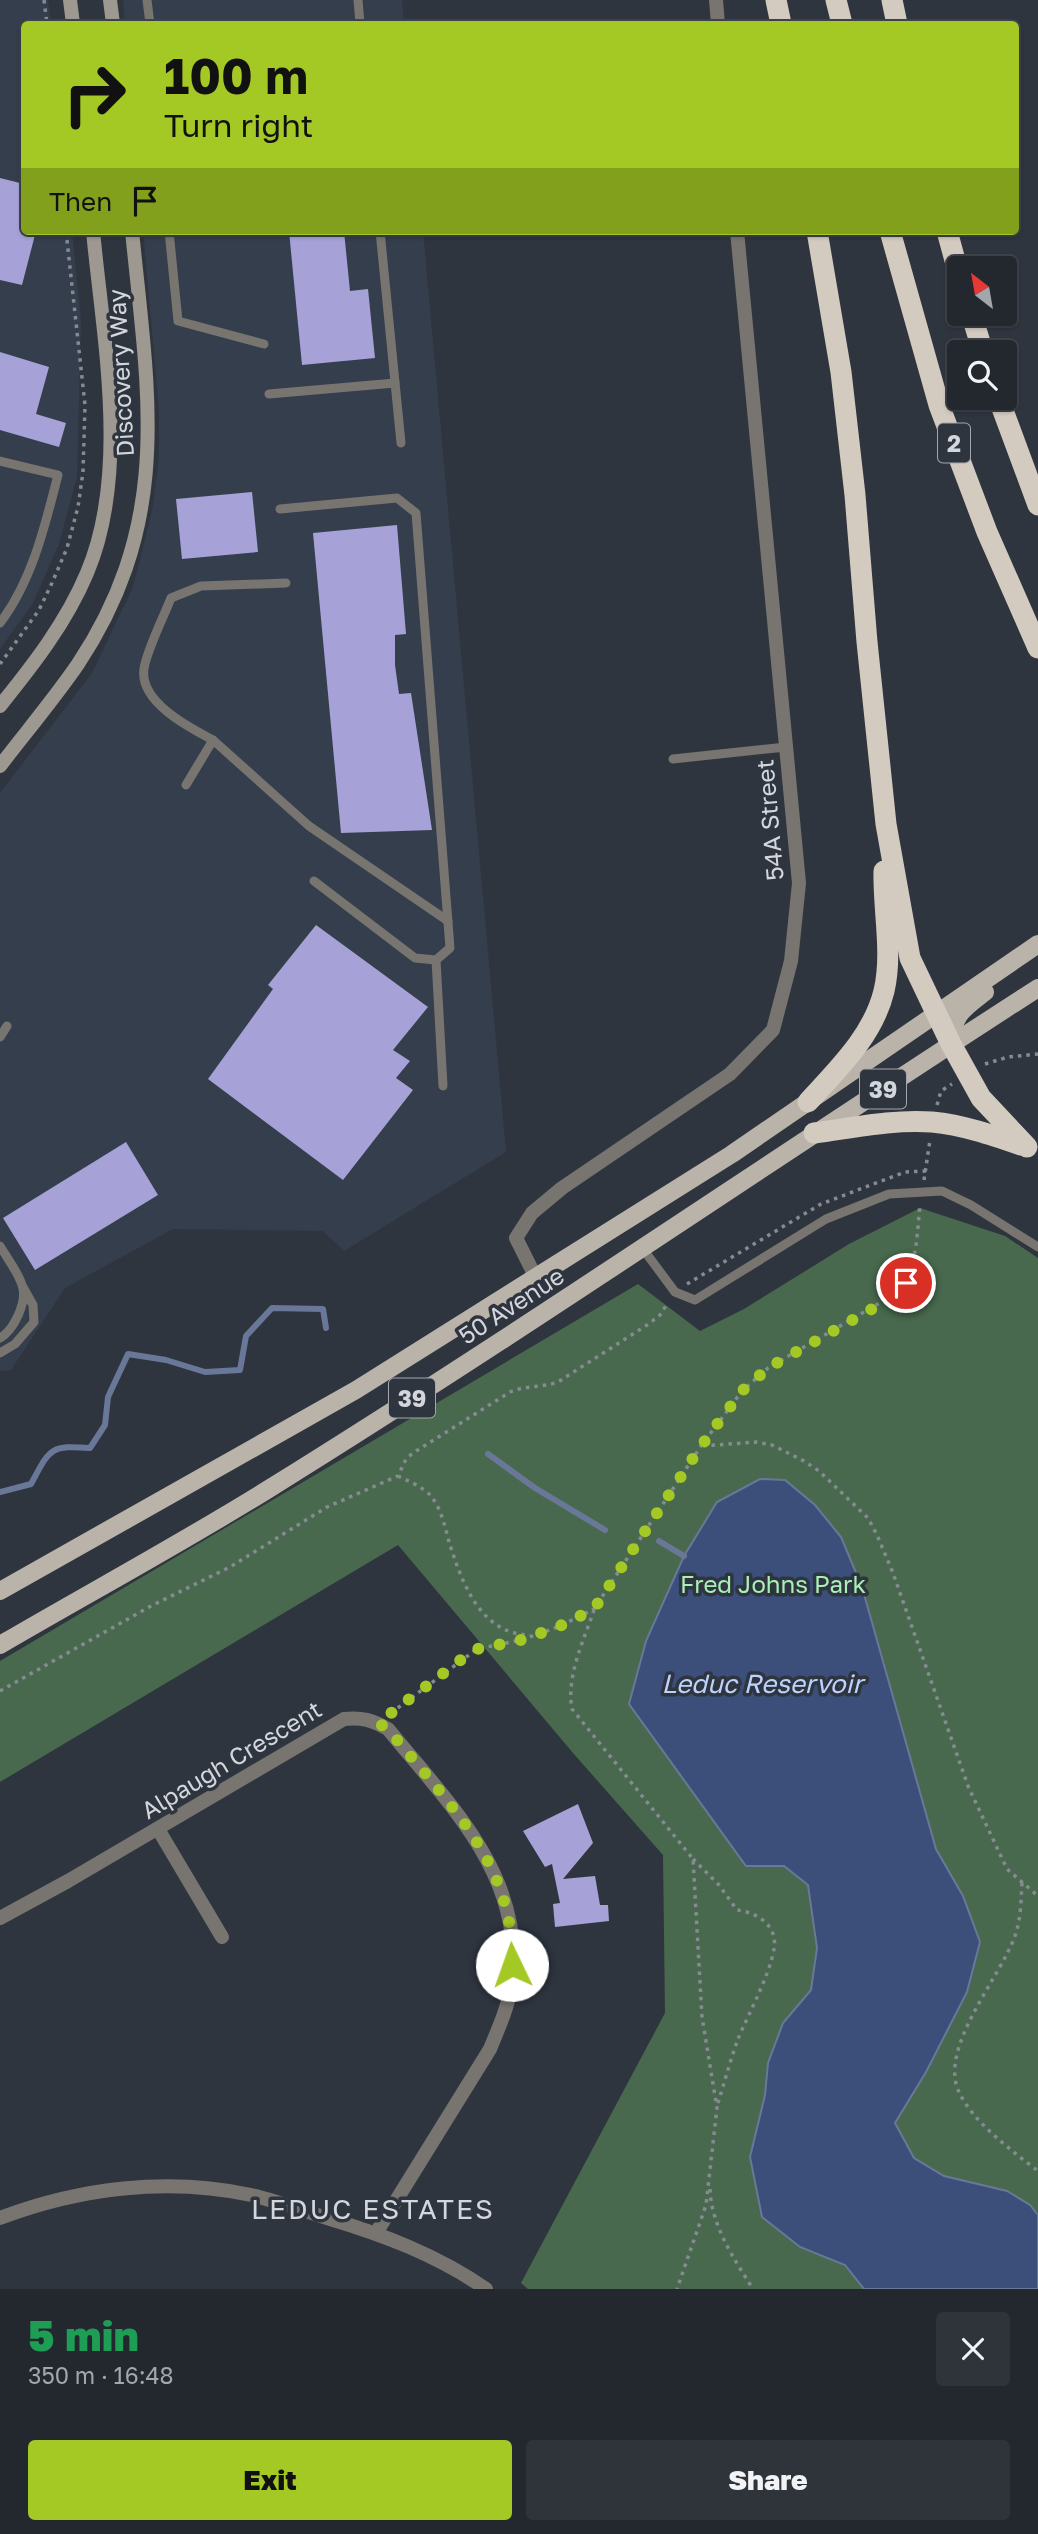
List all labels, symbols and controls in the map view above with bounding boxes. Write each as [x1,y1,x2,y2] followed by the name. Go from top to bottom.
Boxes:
[164,46,308,105] text: 100 m
[49,49,140,140] icon: right
[164,106,313,144] text: Turn right
[126,182,164,220] icon: arrive
[49,186,112,217] text: Then
[947,256,1017,326] north arrow
[947,256,1017,410] map controls
[101,288,139,458] street label: Discovery Way
[947,340,1017,410] button: search
[938,424,970,462] road number: 2
[749,758,789,882] street label: 54A Street
[860,1070,906,1108] road number: 39
[876,1253,936,1313] pin
[453,1260,569,1350] street label: 50 Avenue
[887,1264,925,1302] icon: arrive
[389,1378,435,1418] road number: 39
[680,1569,866,1598] park label: Fred Johns Park
[661,1668,866,1699] water label: Leduc Reservoir
[136,1694,326,1824] street label: Alpaugh Crescent
[475,1928,549,2002] position arrow
[251,2192,495,2225] district label: LEDUC ESTATES
[28,2310,139,2360] text: 5 min
[936,2312,1010,2386] button: close
[28,2361,174,2389] text: 350 m · 16:48
[28,2440,512,2520] button: Exit
[526,2440,1010,2520] button: Share

